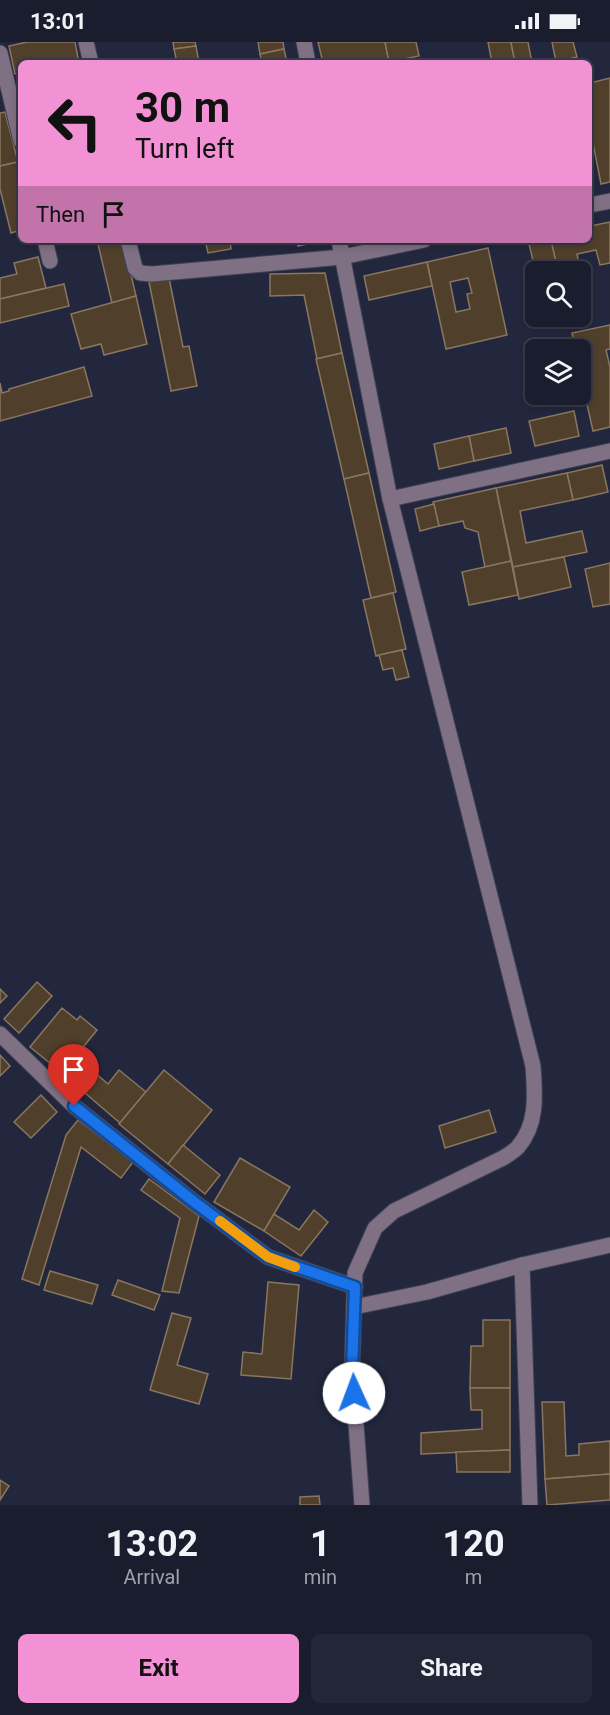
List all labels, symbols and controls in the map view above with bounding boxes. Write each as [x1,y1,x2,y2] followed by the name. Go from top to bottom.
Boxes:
[30,9,87,34] text: 13:01
[135,83,230,132] text: 30 m
[36,84,114,162] icon: left
[135,133,235,165] text: Turn left
[97,198,130,231] icon: arrive
[36,202,85,227] text: Then
[525,261,591,405] map controls
[525,261,591,327] button: search
[525,339,591,405] button: layers
[48,1044,99,1106] pin
[57,1053,90,1086] icon: arrive
[322,1361,386,1425] position arrow
[105,1523,198,1565] text: 13:02
[310,1523,331,1565] text: 1
[443,1523,505,1565] text: 120
[123,1565,180,1589] text: Arrival
[304,1565,337,1589] text: min
[465,1565,482,1589] text: m
[18,1634,299,1703] button: Exit
[311,1634,592,1703] button: Share

